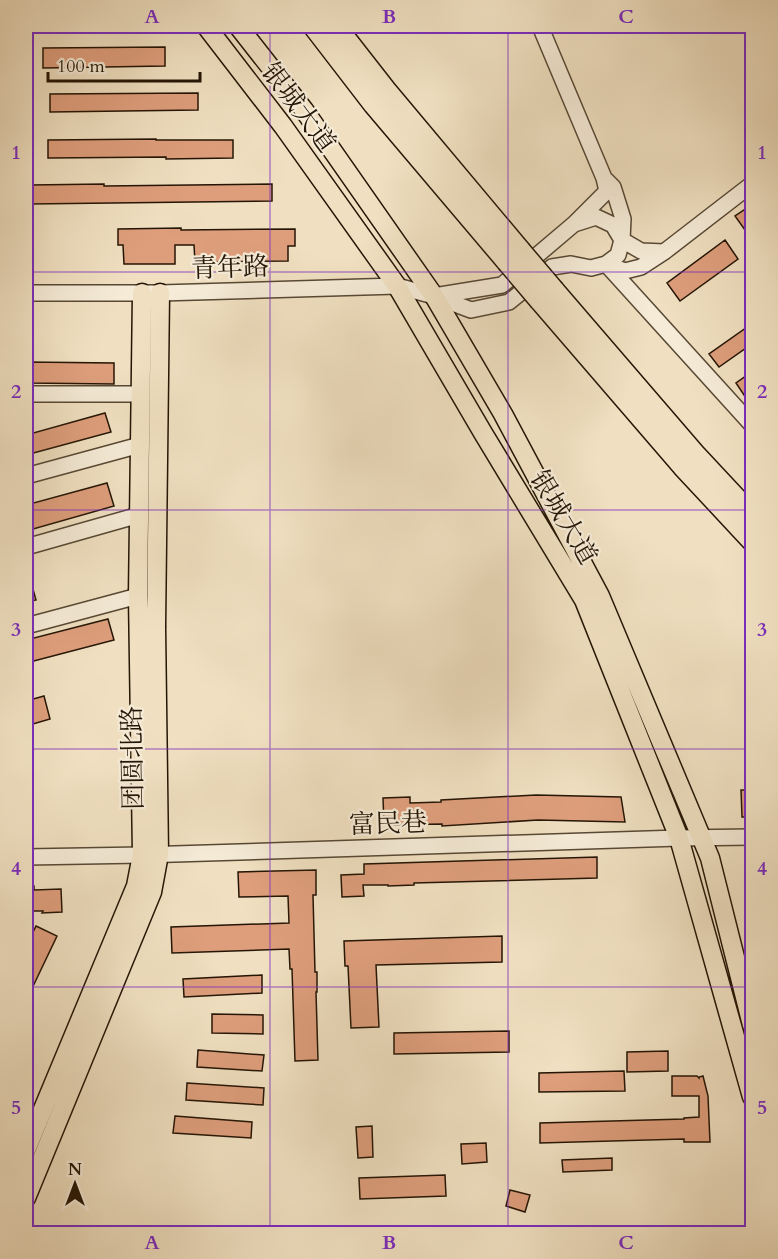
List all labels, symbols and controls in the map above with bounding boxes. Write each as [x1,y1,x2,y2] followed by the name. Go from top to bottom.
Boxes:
[144,3,160,30] text: A
[382,3,396,30] text: B
[618,3,634,30] text: C
[48,45,200,83] scale bar
[57,54,105,79] text: 100 m
[253,55,344,159] street label: 银城大道
[11,139,21,166] text: 1
[757,139,767,166] text: 1
[190,249,270,286] street label: 青年路
[11,378,21,405] text: 2
[757,378,767,405] text: 2
[522,464,605,571] street label: 银城大道
[11,616,21,643] text: 3
[757,616,767,643] text: 3
[114,706,151,810] street label: 团圆北路
[348,805,428,842] street label: 富民巷
[11,855,21,882] text: 4
[757,855,767,882] text: 4
[11,1094,21,1121] text: 5
[757,1094,767,1121] text: 5
[45,1154,105,1214] north arrow
[68,1159,82,1181] text: N
[144,1229,160,1256] text: A
[382,1229,396,1256] text: B
[618,1229,634,1256] text: C

